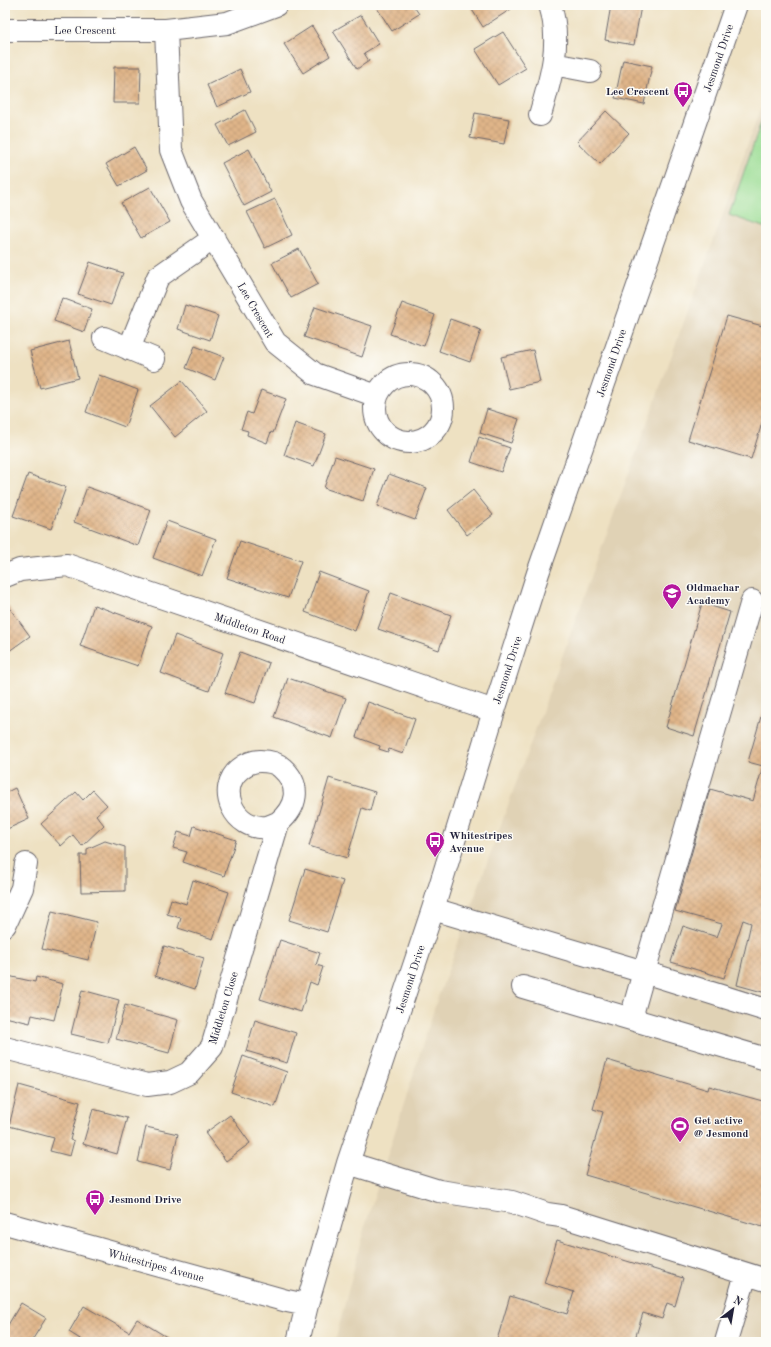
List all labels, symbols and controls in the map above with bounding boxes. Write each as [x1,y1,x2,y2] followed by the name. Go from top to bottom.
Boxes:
[703,23,736,94] street label: Jesmond Drive
[54,26,116,37] street label: Lee Crescent
[672,80,694,108] bus stop icon: Lee Crescent
[606,87,669,98] place label: Lee Crescent
[234,281,275,340] street label: Lee Crescent
[596,328,629,399] street label: Jesmond Drive
[661,582,683,610] school or university icon: Oldmachar Academy
[686,583,739,607] place label: Oldmachar Academy
[212,612,287,647] street label: Middleton Road
[492,635,525,706] street label: Jesmond Drive
[424,830,446,858] bus stop icon: Whitestripes Avenue
[449,831,512,855] place label: Whitestripes Avenue
[395,944,428,1015] street label: Jesmond Drive
[208,971,241,1046] street label: Middleton Close
[669,1115,691,1143] sports icon: Get active @ Jesmond
[694,1116,748,1140] place label: Get active @ Jesmond
[84,1188,106,1216] bus stop icon: Jesmond Drive
[109,1195,181,1206] place label: Jesmond Drive
[106,1248,205,1285] street label: Whitestripes Avenue
[713,1289,753,1329] north arrow
[731,1295,744,1309] text: N

